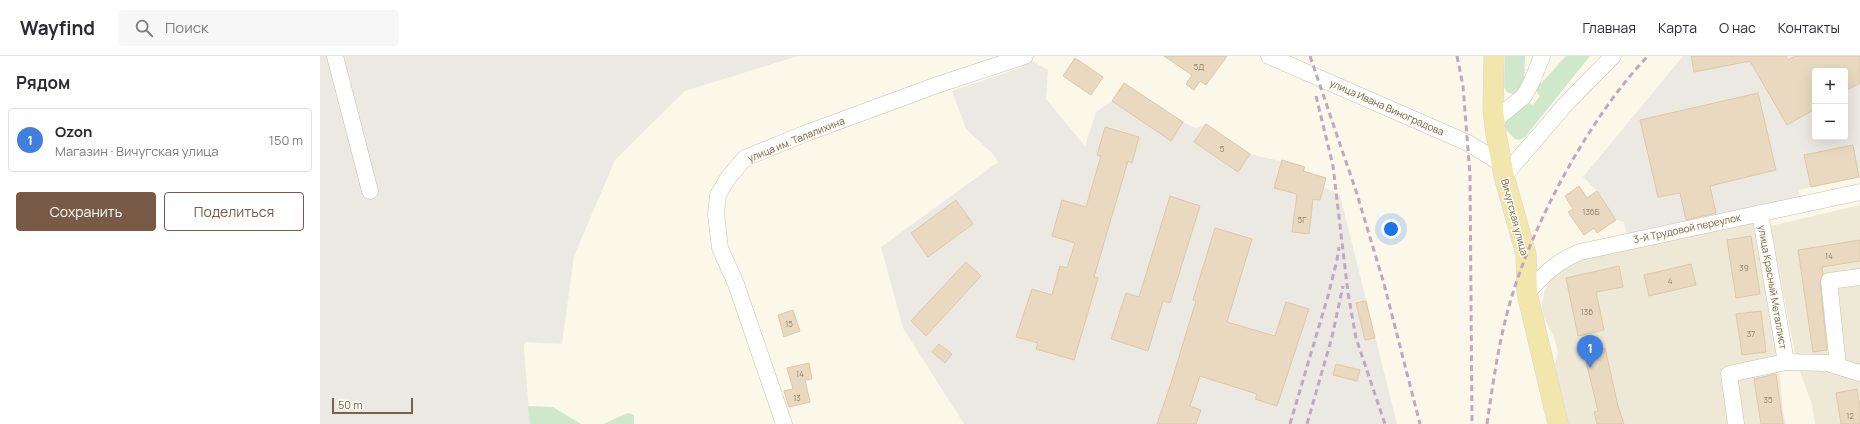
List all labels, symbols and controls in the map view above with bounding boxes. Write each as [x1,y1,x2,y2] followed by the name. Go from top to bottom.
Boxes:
[119,10,399,46] search box
[20,15,95,41] text: Wayfind
[133,17,155,39] icon: search
[165,17,208,38] text: Поиск
[1583,18,1636,37] text: Главная
[1658,18,1697,37] text: Карта
[1719,18,1756,37] text: О нас
[1778,18,1840,37] text: Контакты
[1194,61,1204,72] house number: 5Д
[1812,68,1848,140] map controls
[1812,68,1848,104] button: +
[16,71,70,94] text: Рядом
[1327,75,1447,139] street label: улица Ивана Виноградова
[1812,104,1848,140] button: −
[745,113,847,165] street label: улица им. Талалихина
[55,121,92,142] text: Ozon
[27,131,33,149] text: 1
[269,131,303,149] text: 150 m
[55,142,219,160] text: Магазин · Вичугская улица
[1220,143,1225,154] house number: 5
[1498,177,1532,257] street label: Вичугская улица
[16,192,156,231] button: Сохранить
[164,192,304,231] button: Поделиться
[1582,206,1600,217] house number: 136Б
[1632,210,1743,246] street label: 3-й Трудовой переулок
[1298,214,1307,225] house number: 5Г
[1381,219,1401,239] your location
[1755,224,1791,350] street label: улица Красный Металлист
[1825,250,1833,261] house number: 14
[1739,262,1749,273] house number: 39
[1668,275,1673,286] house number: 4
[1581,306,1593,317] house number: 136
[785,318,793,329] house number: 15
[1747,328,1755,339] house number: 37
[1577,335,1603,368] pin: 1
[796,368,804,379] house number: 14
[793,392,801,403] house number: 13
[1763,394,1773,405] house number: 35
[332,396,413,415] scale bar
[338,397,363,412] text: 50 m
[1846,410,1854,421] house number: 12

